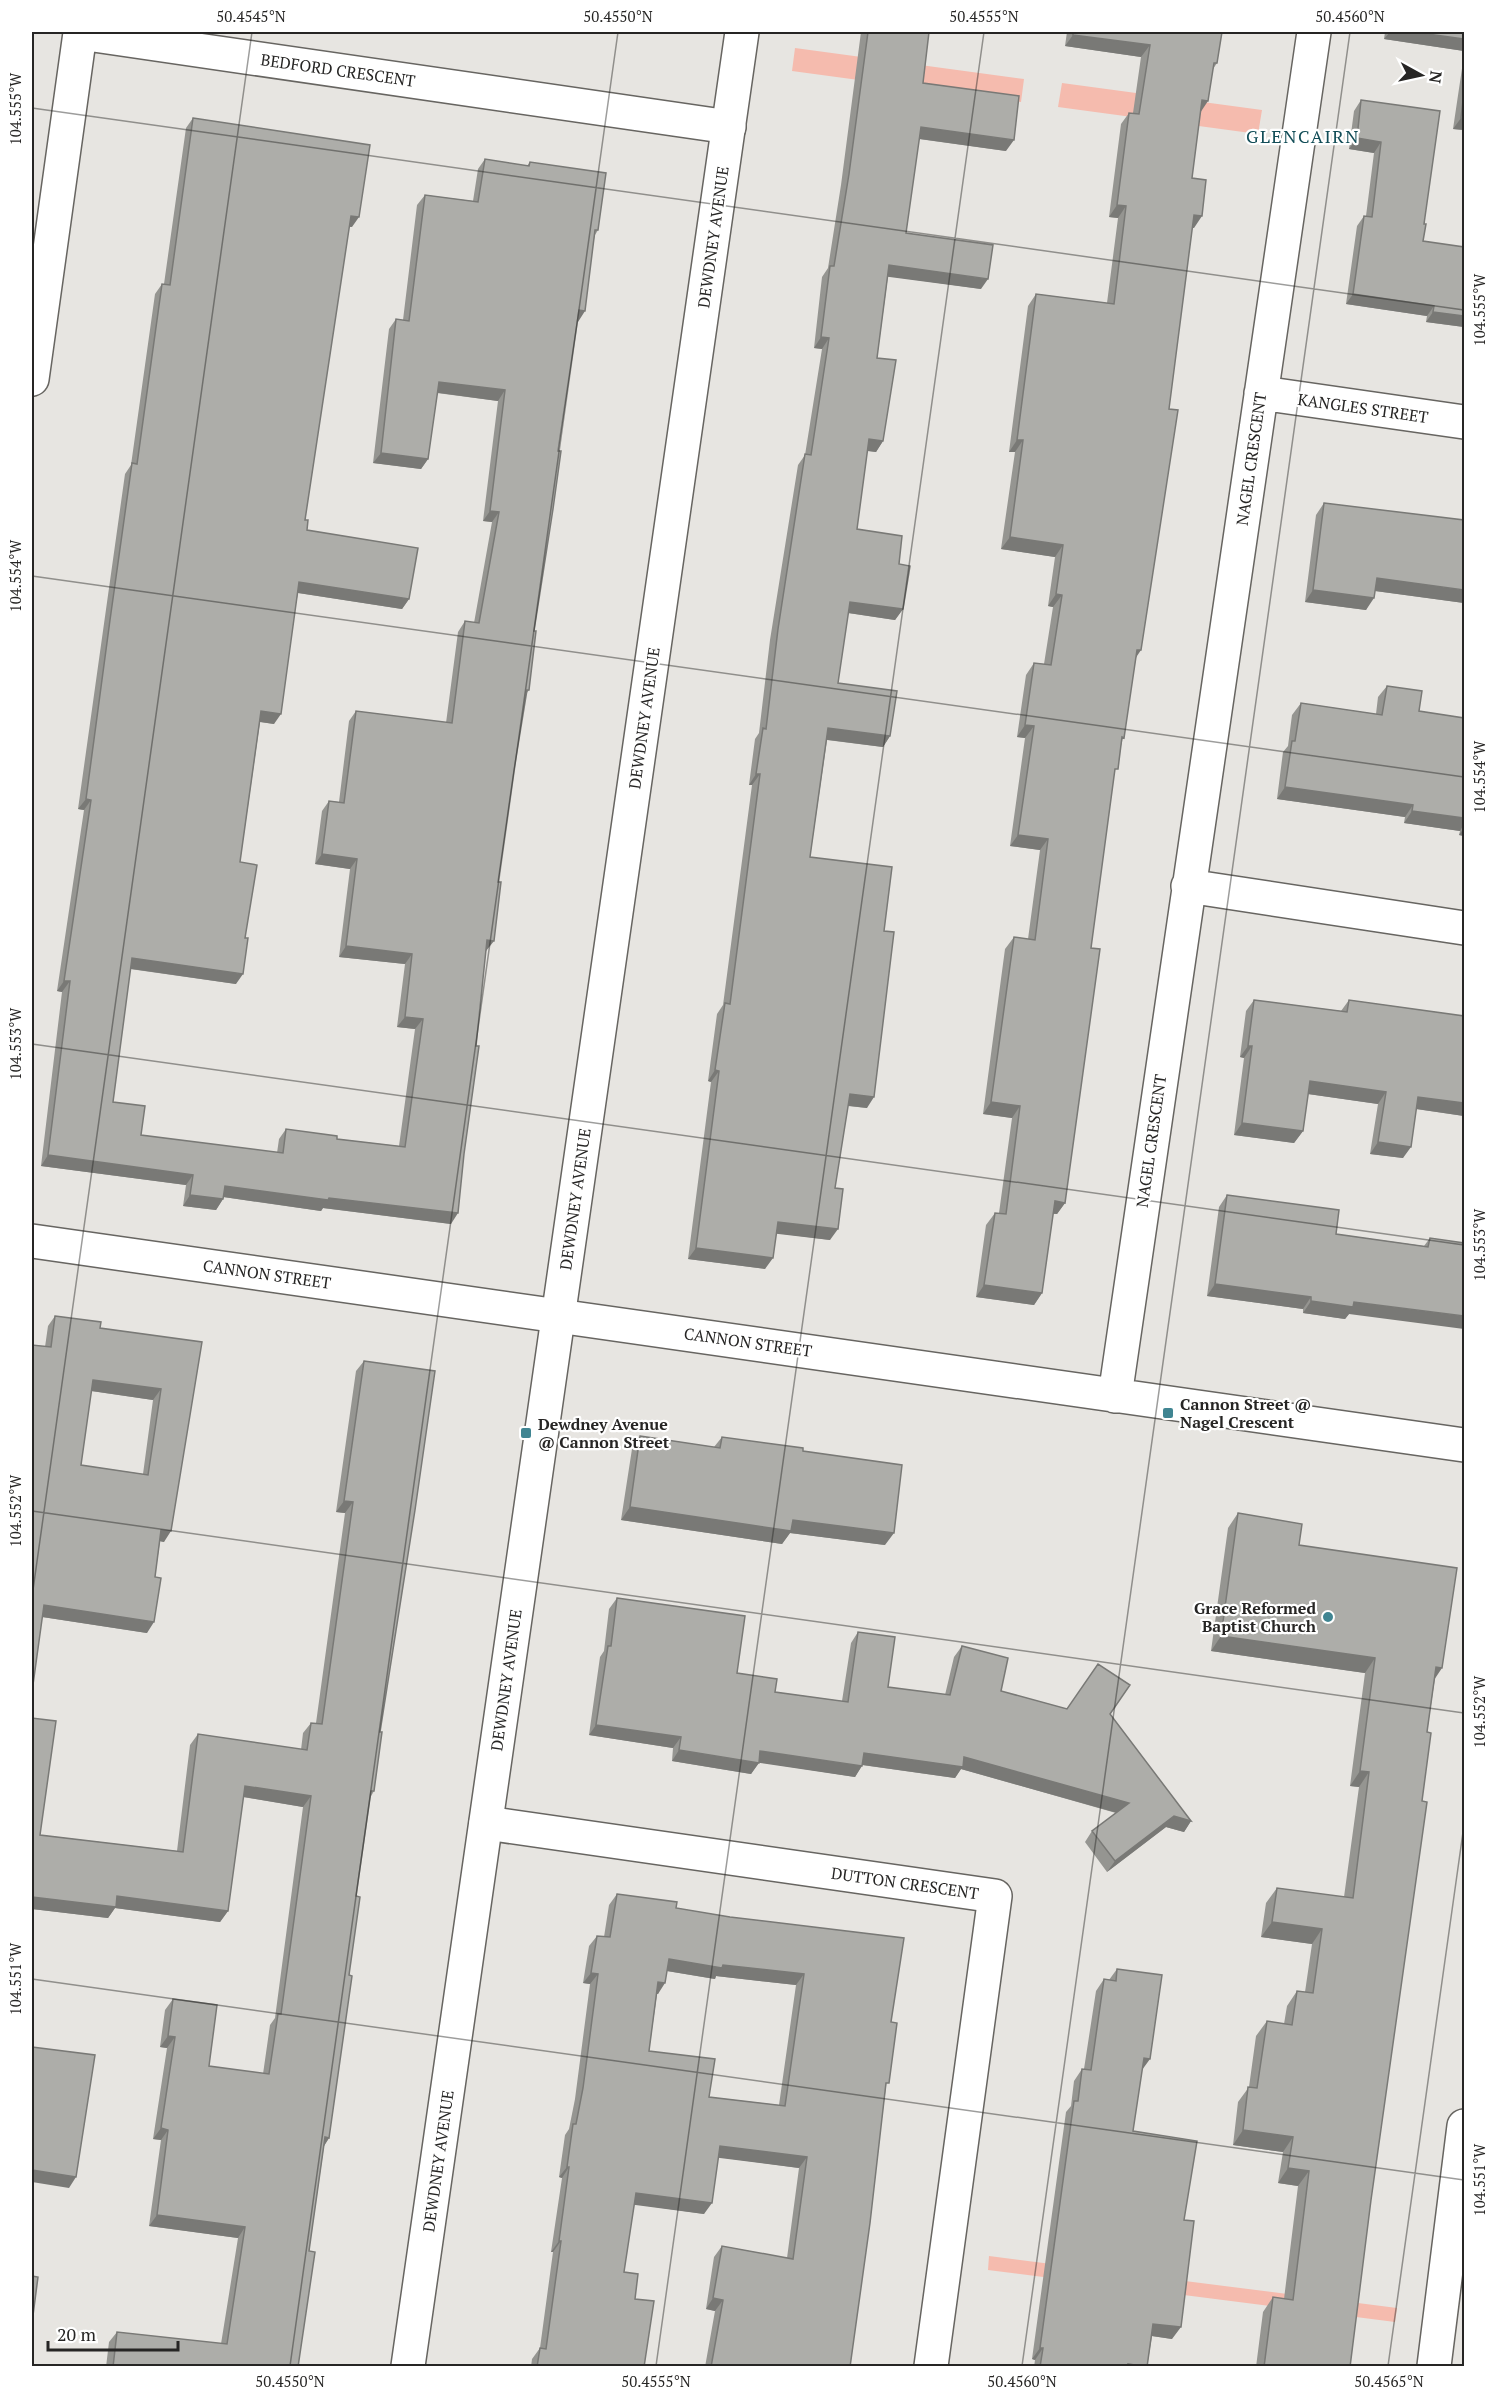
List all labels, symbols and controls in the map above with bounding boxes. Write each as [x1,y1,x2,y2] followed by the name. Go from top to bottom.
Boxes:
[216,6,286,26] text: 50.4545°N
[583,6,653,26] text: 50.4550°N
[949,6,1019,26] text: 50.4555°N
[1315,6,1385,26] text: 50.4560°N
[1391,45,1451,105] north arrow
[259,48,417,92] street label: BEDFORD CRESCENT
[1424,70,1448,85] text: N
[5,72,25,145] text: 104.555°W
[1246,124,1360,148] district label: GLENCAIRN
[692,165,734,309] street label: DEWDNEY AVENUE
[1469,273,1489,346] text: 104.555°W
[1296,388,1430,428] street label: KANGLES STREET
[1231,391,1271,527] street label: NAGEL CRESCENT
[5,539,25,612] text: 104.554°W
[623,646,665,790] street label: DEWDNEY AVENUE
[1469,740,1489,813] text: 104.554°W
[5,1007,25,1080] text: 104.553°W
[1131,1073,1171,1209] street label: NAGEL CRESCENT
[554,1127,596,1271] street label: DEWDNEY AVENUE
[1469,1208,1489,1281] text: 104.553°W
[202,1254,332,1294] street label: CANNON STREET
[683,1322,813,1362] street label: CANNON STREET
[1180,1393,1311,1433] place label: Cannon Street @ Nagel Crescent
[1161,1406,1175,1420] marker: Cannon Street @ Nagel Crescent
[538,1413,670,1453] place label: Dewdney Avenue @ Cannon Street
[519,1426,533,1440] marker: Dewdney Avenue @ Cannon Street
[5,1474,25,1547] text: 104.552°W
[1194,1597,1317,1637] place label: Grace Reformed Baptist Church
[485,1608,527,1752] street label: DEWDNEY AVENUE
[1321,1610,1335,1624] marker: Grace Reformed Baptist Church
[1469,1675,1489,1748] text: 104.552°W
[830,1862,980,1904] street label: DUTTON CRESCENT
[5,1942,25,2015] text: 104.551°W
[417,2089,459,2233] street label: DEWDNEY AVENUE
[1469,2143,1489,2216] text: 104.551°W
[48,2314,178,2352] scale bar
[57,2322,97,2346] text: 20 m
[255,2371,325,2391] text: 50.4550°N
[621,2371,691,2391] text: 50.4555°N
[987,2371,1057,2391] text: 50.4560°N
[1354,2371,1424,2391] text: 50.4565°N

